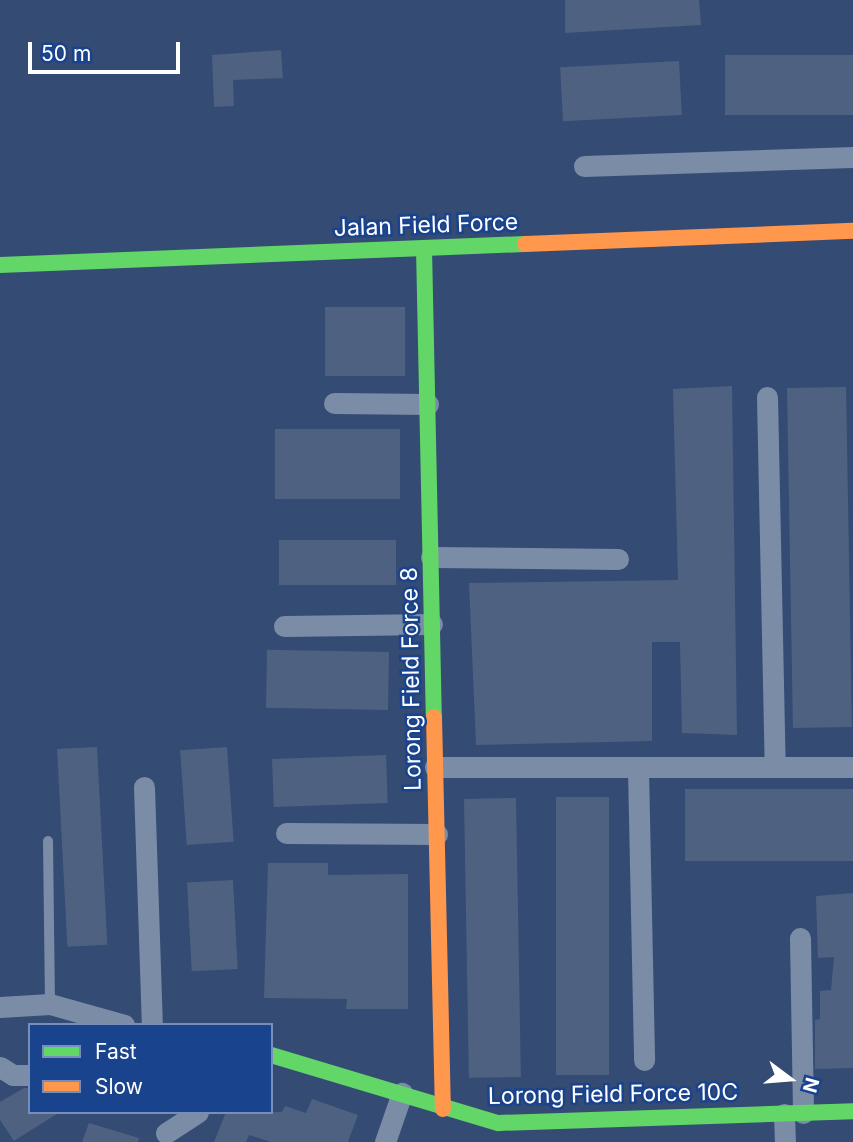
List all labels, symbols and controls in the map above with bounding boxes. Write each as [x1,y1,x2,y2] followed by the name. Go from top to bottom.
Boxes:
[32,28,184,72] scale bar
[41,41,91,66] text: 50 m
[333,208,519,242] street label: Jalan Field Force
[395,567,427,791] street label: Lorong Field Force 8
[28,1023,273,1114] legend
[95,1039,137,1064] text: Fast
[755,1044,825,1114] north arrow
[95,1074,143,1099] text: Slow
[798,1075,824,1095] text: N
[488,1078,738,1110] street label: Lorong Field Force 10C

